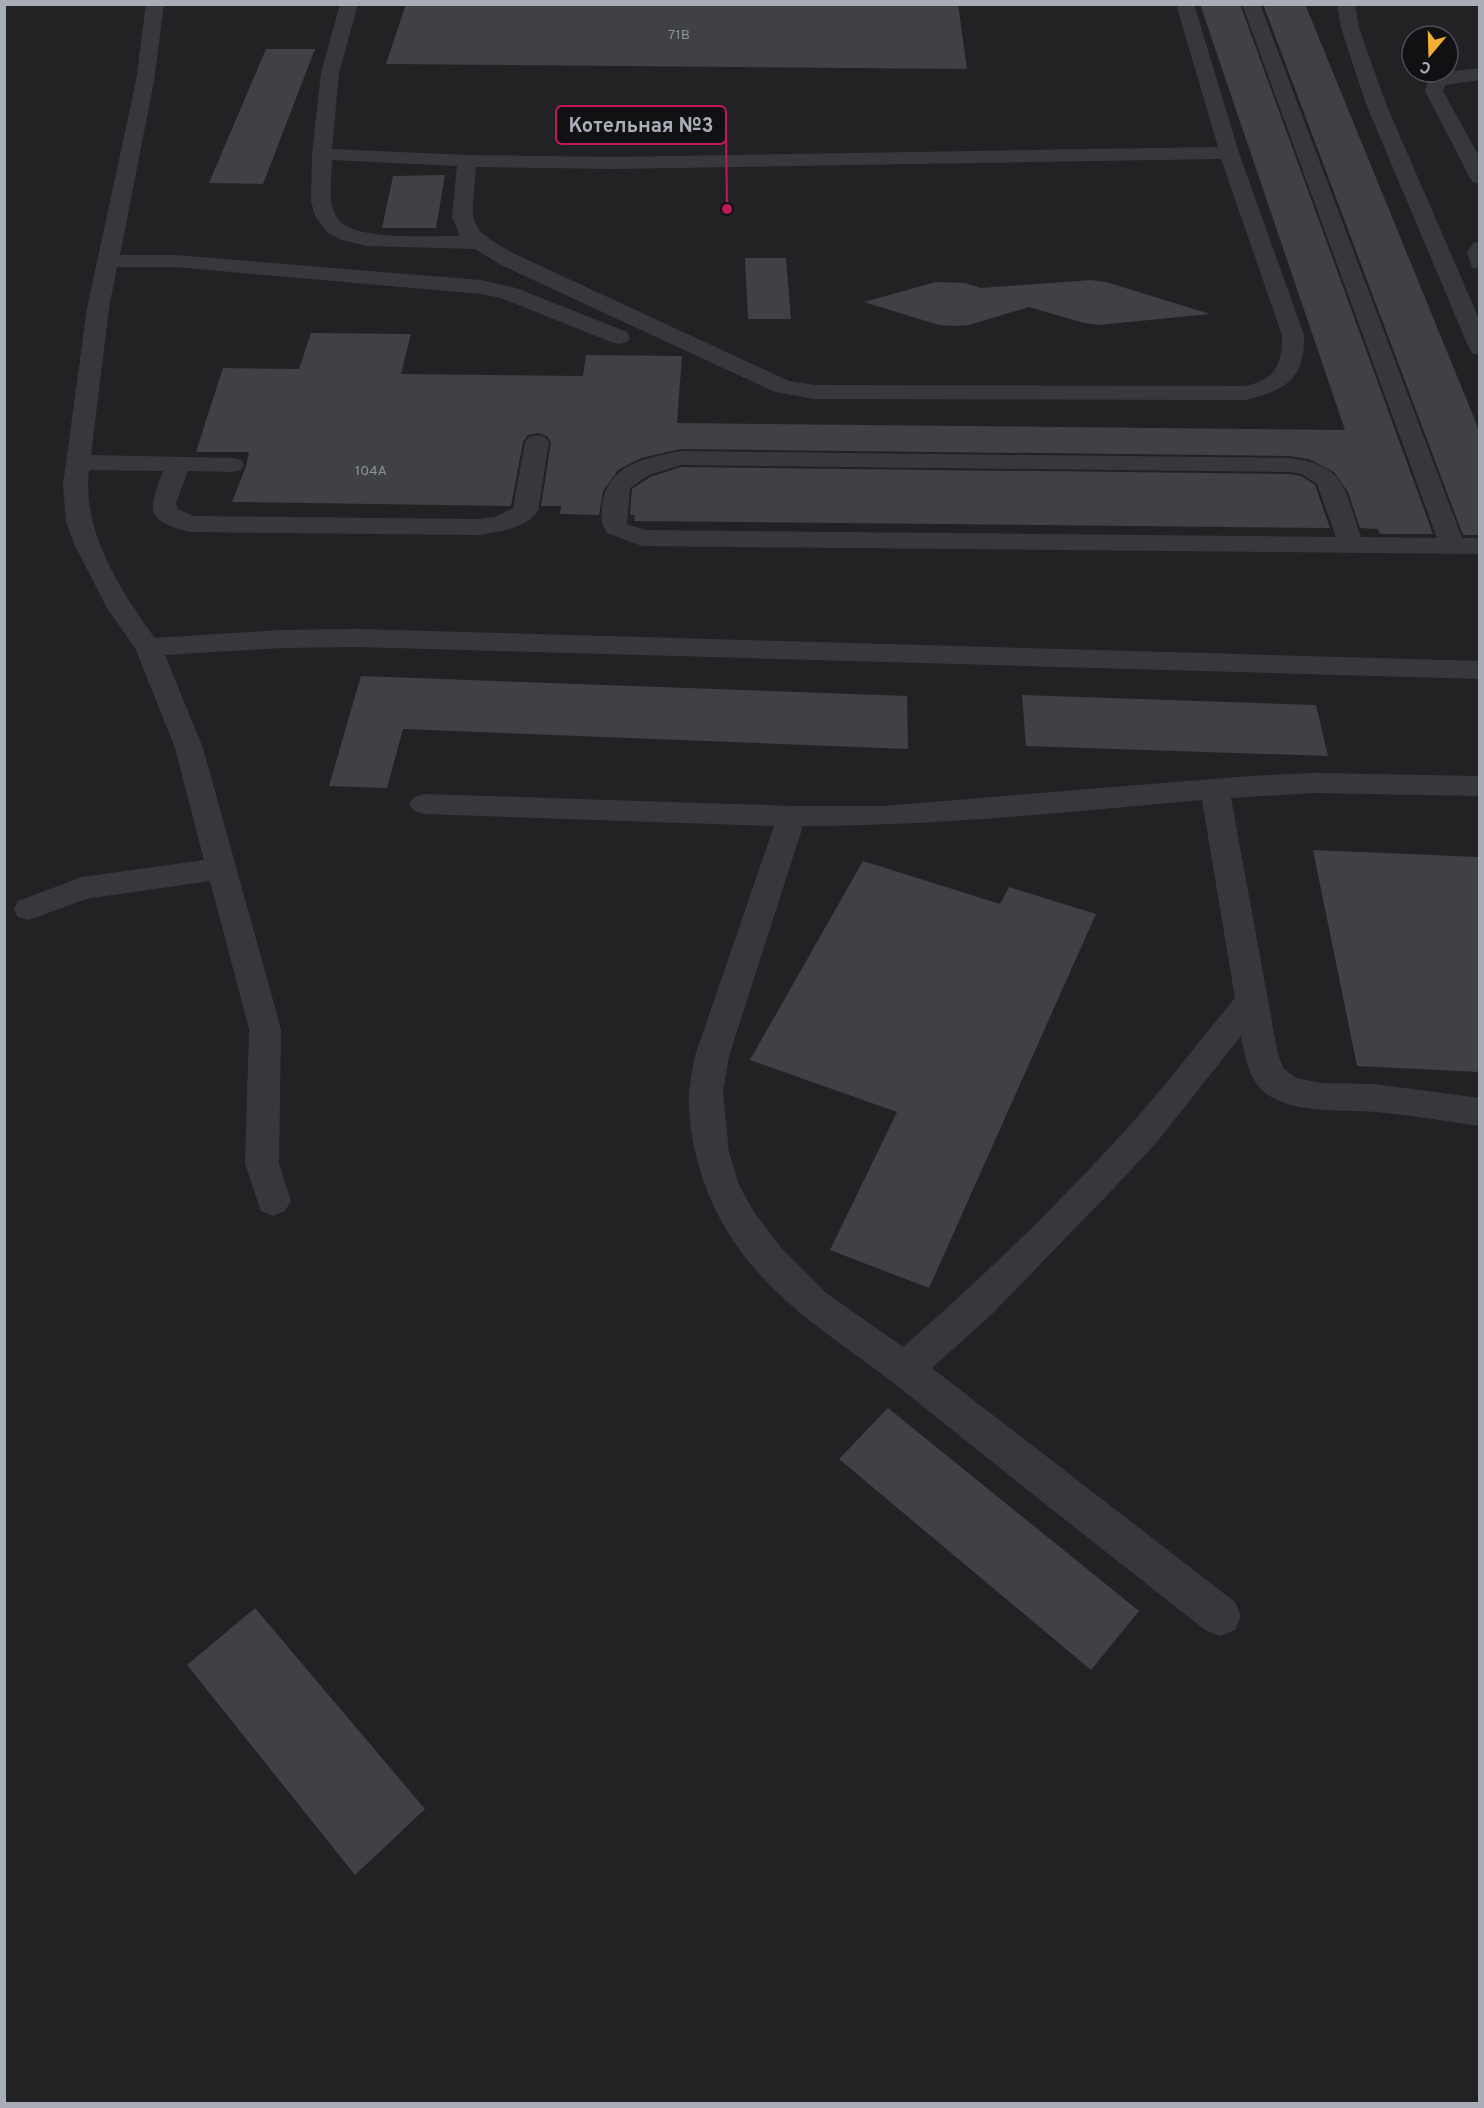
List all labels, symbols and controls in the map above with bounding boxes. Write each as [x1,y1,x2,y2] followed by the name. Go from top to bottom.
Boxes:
[1400,24,1460,84] north arrow
[668,27,690,44] house number: 71В
[1418,55,1434,77] text: С
[556,106,726,144] callout: Котельная №3
[568,114,714,140] text: Котельная №3
[355,463,387,480] house number: 104А

